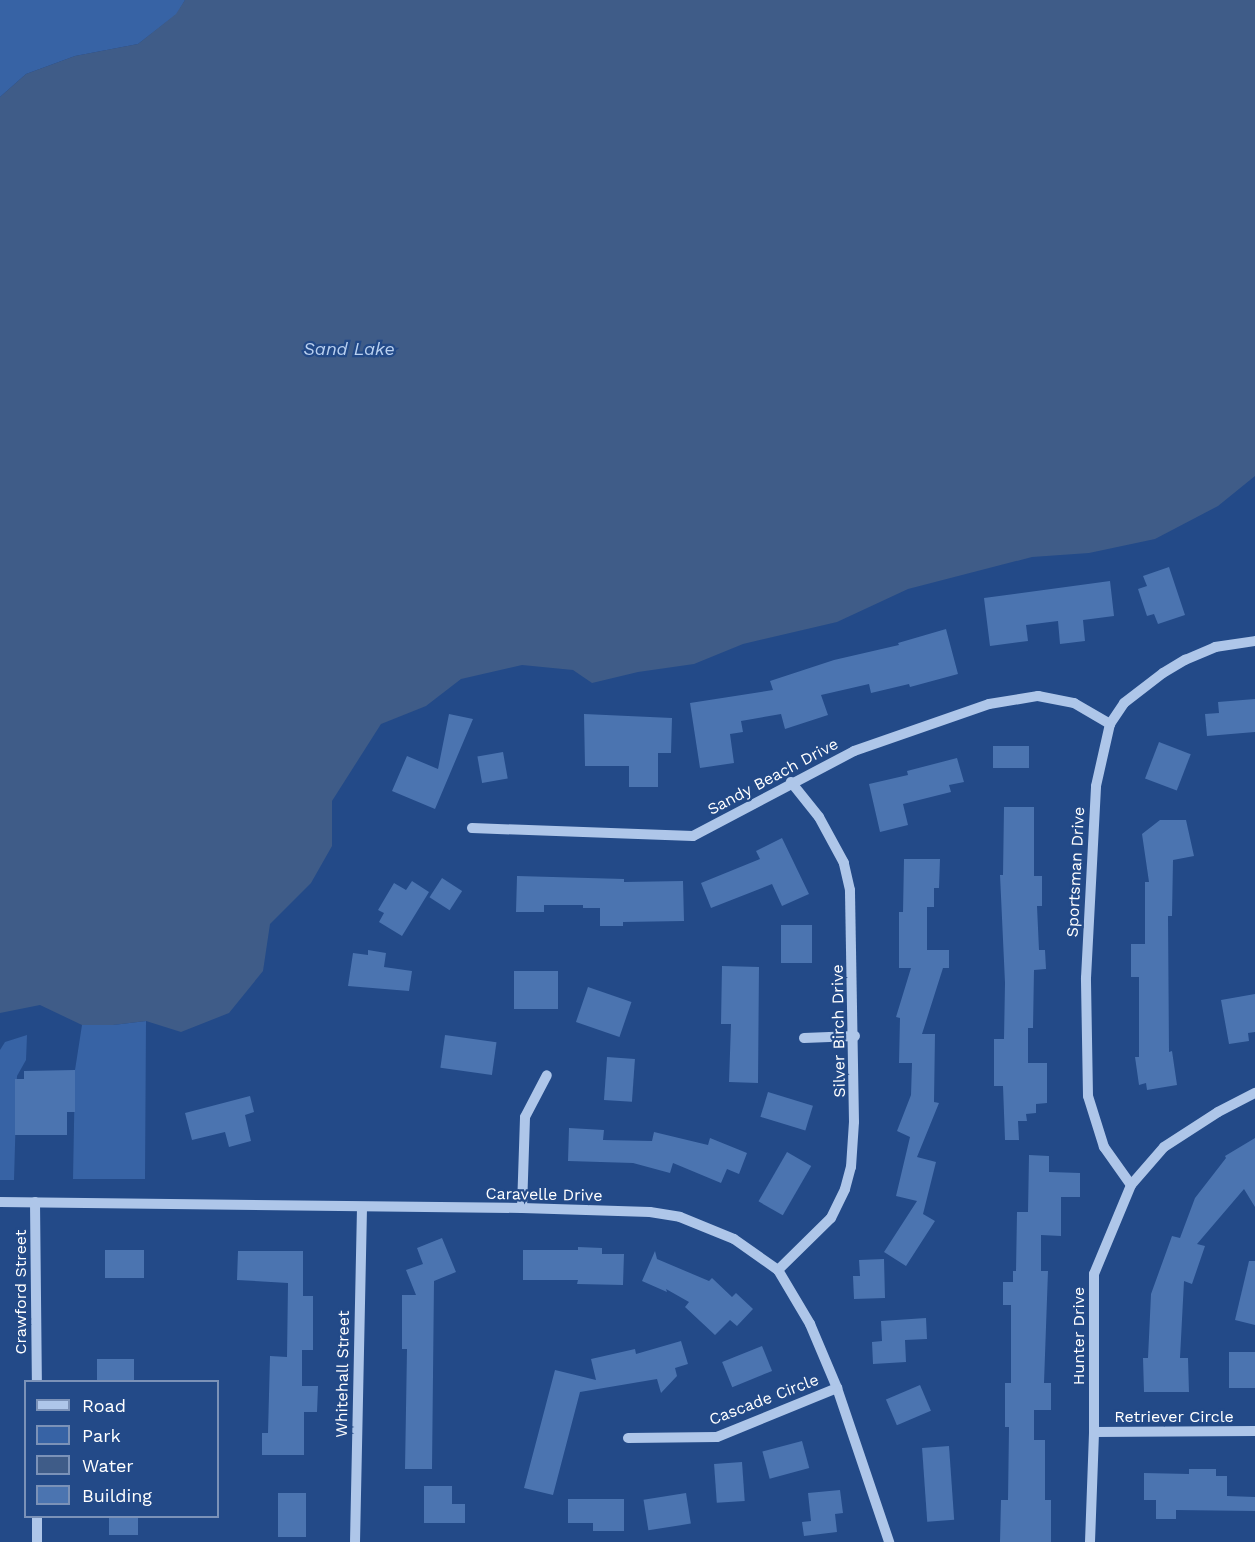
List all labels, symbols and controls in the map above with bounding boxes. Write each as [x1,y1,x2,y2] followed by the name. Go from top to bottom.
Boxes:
[303,338,395,360] water label: Sand Lake
[704,734,842,820] street label: Sandy Beach Drive
[1063,806,1089,938] street label: Sportsman Drive
[828,964,850,1098] street label: Silver Birch Drive
[485,1184,603,1206] street label: Caravelle Drive
[11,1229,31,1355] street label: Crawford Street
[1069,1287,1089,1385] street label: Hunter Drive
[332,1310,354,1438] street label: Whitehall Street
[707,1370,821,1430] street label: Cascade Circle
[24,1380,219,1518] legend
[82,1395,126,1416] text: Road
[1114,1407,1234,1427] street label: Retriever Circle
[82,1425,121,1446] text: Park
[82,1455,134,1476] text: Water
[82,1485,152,1506] text: Building

